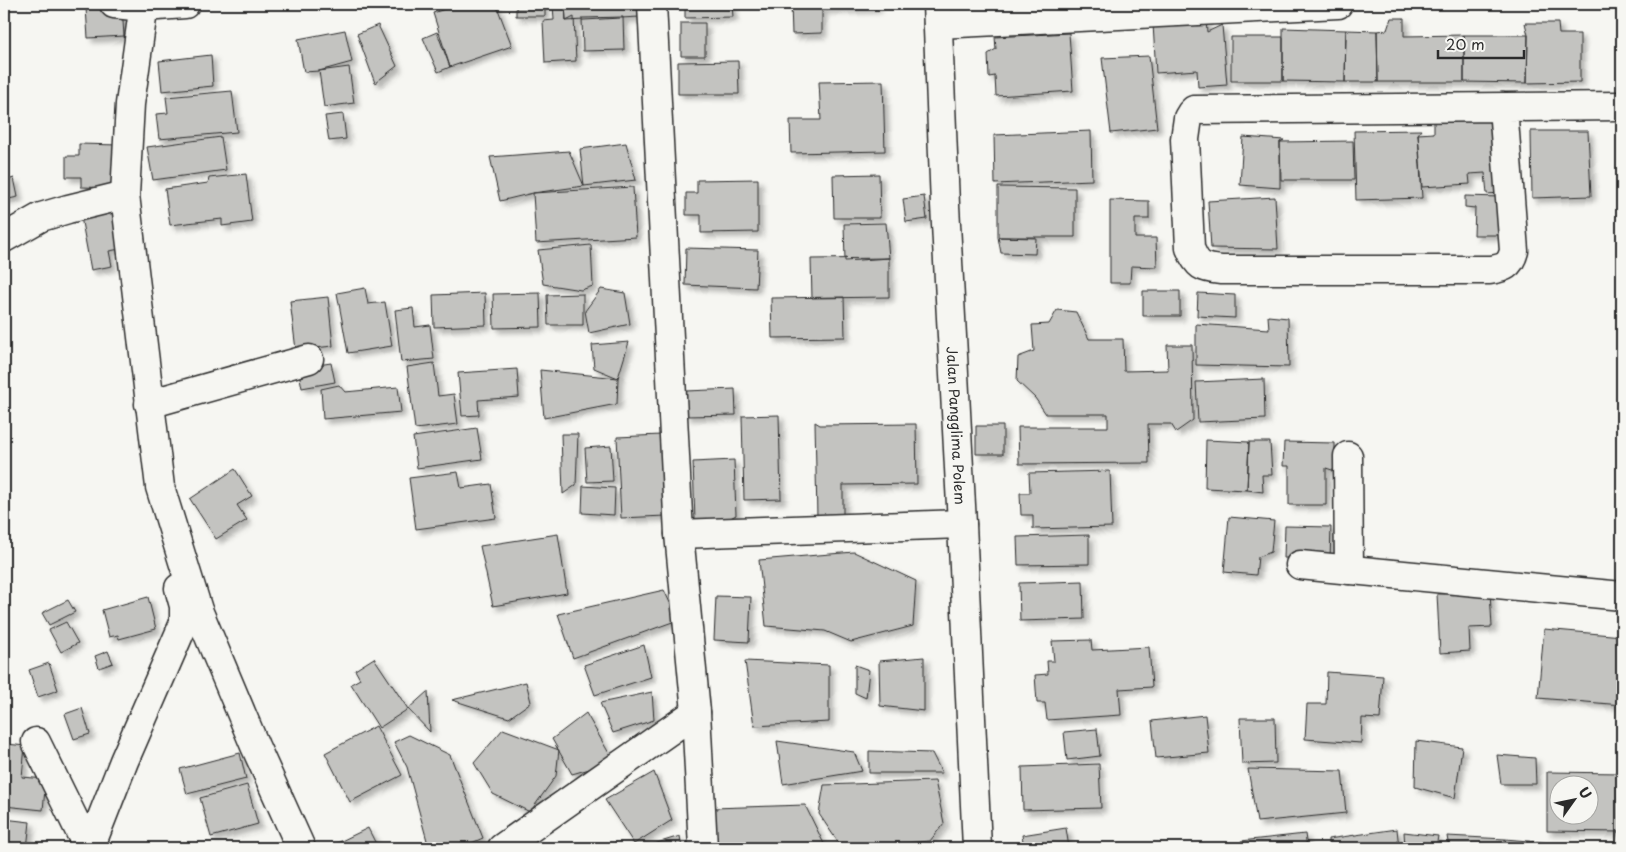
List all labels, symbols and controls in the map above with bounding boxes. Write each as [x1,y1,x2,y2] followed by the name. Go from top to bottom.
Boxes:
[1438,28,1525,60] scale bar
[1446,32,1485,55] text: 20 m
[942,346,971,505] street label: Jalan Pangglima Polem
[1548,774,1598,824] north arrow
[1574,782,1597,803] text: U

